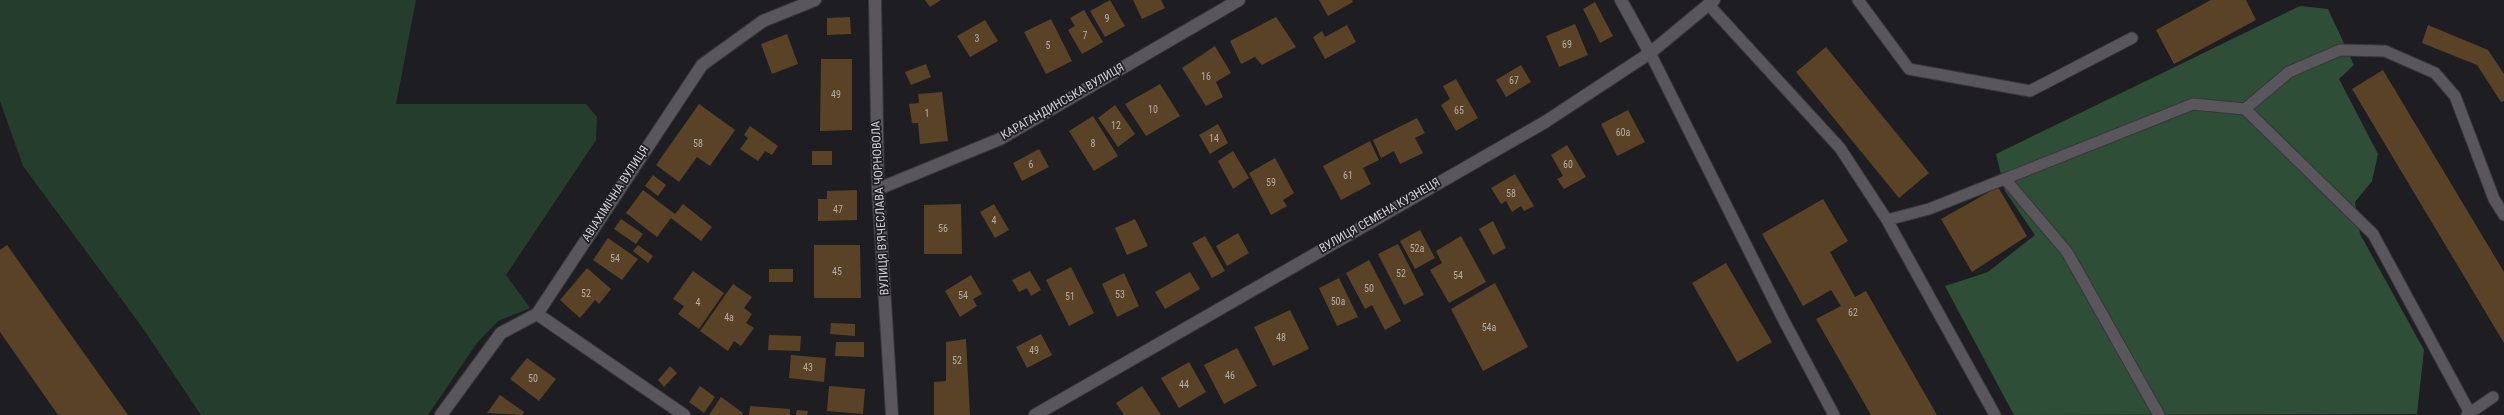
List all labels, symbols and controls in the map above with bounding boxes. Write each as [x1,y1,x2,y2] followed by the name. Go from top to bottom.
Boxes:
[1105,13,1109,25] house number: 9
[1083,30,1087,42] house number: 7
[975,33,979,45] house number: 3
[1562,39,1572,51] house number: 69
[1046,40,1050,52] house number: 5
[999,61,1127,143] street label: КАРАГАНДИНСЬКА ВУЛИЦЯ
[1201,71,1211,83] house number: 16
[1509,75,1519,87] house number: 67
[831,89,841,101] house number: 49
[1148,104,1158,116] house number: 10
[1454,105,1464,117] house number: 65
[925,108,929,120] house number: 1
[1111,120,1121,132] house number: 12
[869,121,893,295] street label: ВУЛИЦЯ В'ЯЧЕСЛАВА ЧОРНОВОЛА
[1616,127,1630,139] house number: 60а
[1209,133,1219,145] house number: 14
[693,138,703,150] house number: 58
[1091,138,1095,150] house number: 8
[580,143,652,245] street label: АВІАХІМІЧНА ВУЛИЦЯ
[1029,159,1033,171] house number: 6
[1563,159,1573,171] house number: 60
[1343,170,1353,182] house number: 61
[1317,175,1443,257] street label: ВУЛИЦЯ СЕМЕНА КУЗНЕЦЯ
[1266,177,1276,189] house number: 59
[1506,188,1516,200] house number: 58
[833,204,843,216] house number: 47
[992,215,996,227] house number: 4
[938,223,948,235] house number: 56
[1410,243,1424,255] house number: 52а
[610,253,620,265] house number: 54
[832,266,842,278] house number: 45
[1396,268,1406,280] house number: 52
[1453,270,1463,282] house number: 54
[1364,283,1374,295] house number: 50
[581,288,591,300] house number: 52
[1115,289,1125,301] house number: 53
[958,290,968,302] house number: 54
[1065,291,1075,303] house number: 51
[1331,296,1345,308] house number: 50а
[696,297,700,309] house number: 4
[1848,307,1858,319] house number: 62
[724,312,734,324] house number: 4а
[1482,322,1496,334] house number: 54а
[1276,332,1286,344] house number: 48
[1029,345,1039,357] house number: 49
[952,355,962,367] house number: 52
[803,362,813,374] house number: 43
[1225,370,1235,382] house number: 46
[528,373,538,385] house number: 50
[1179,379,1189,391] house number: 44

